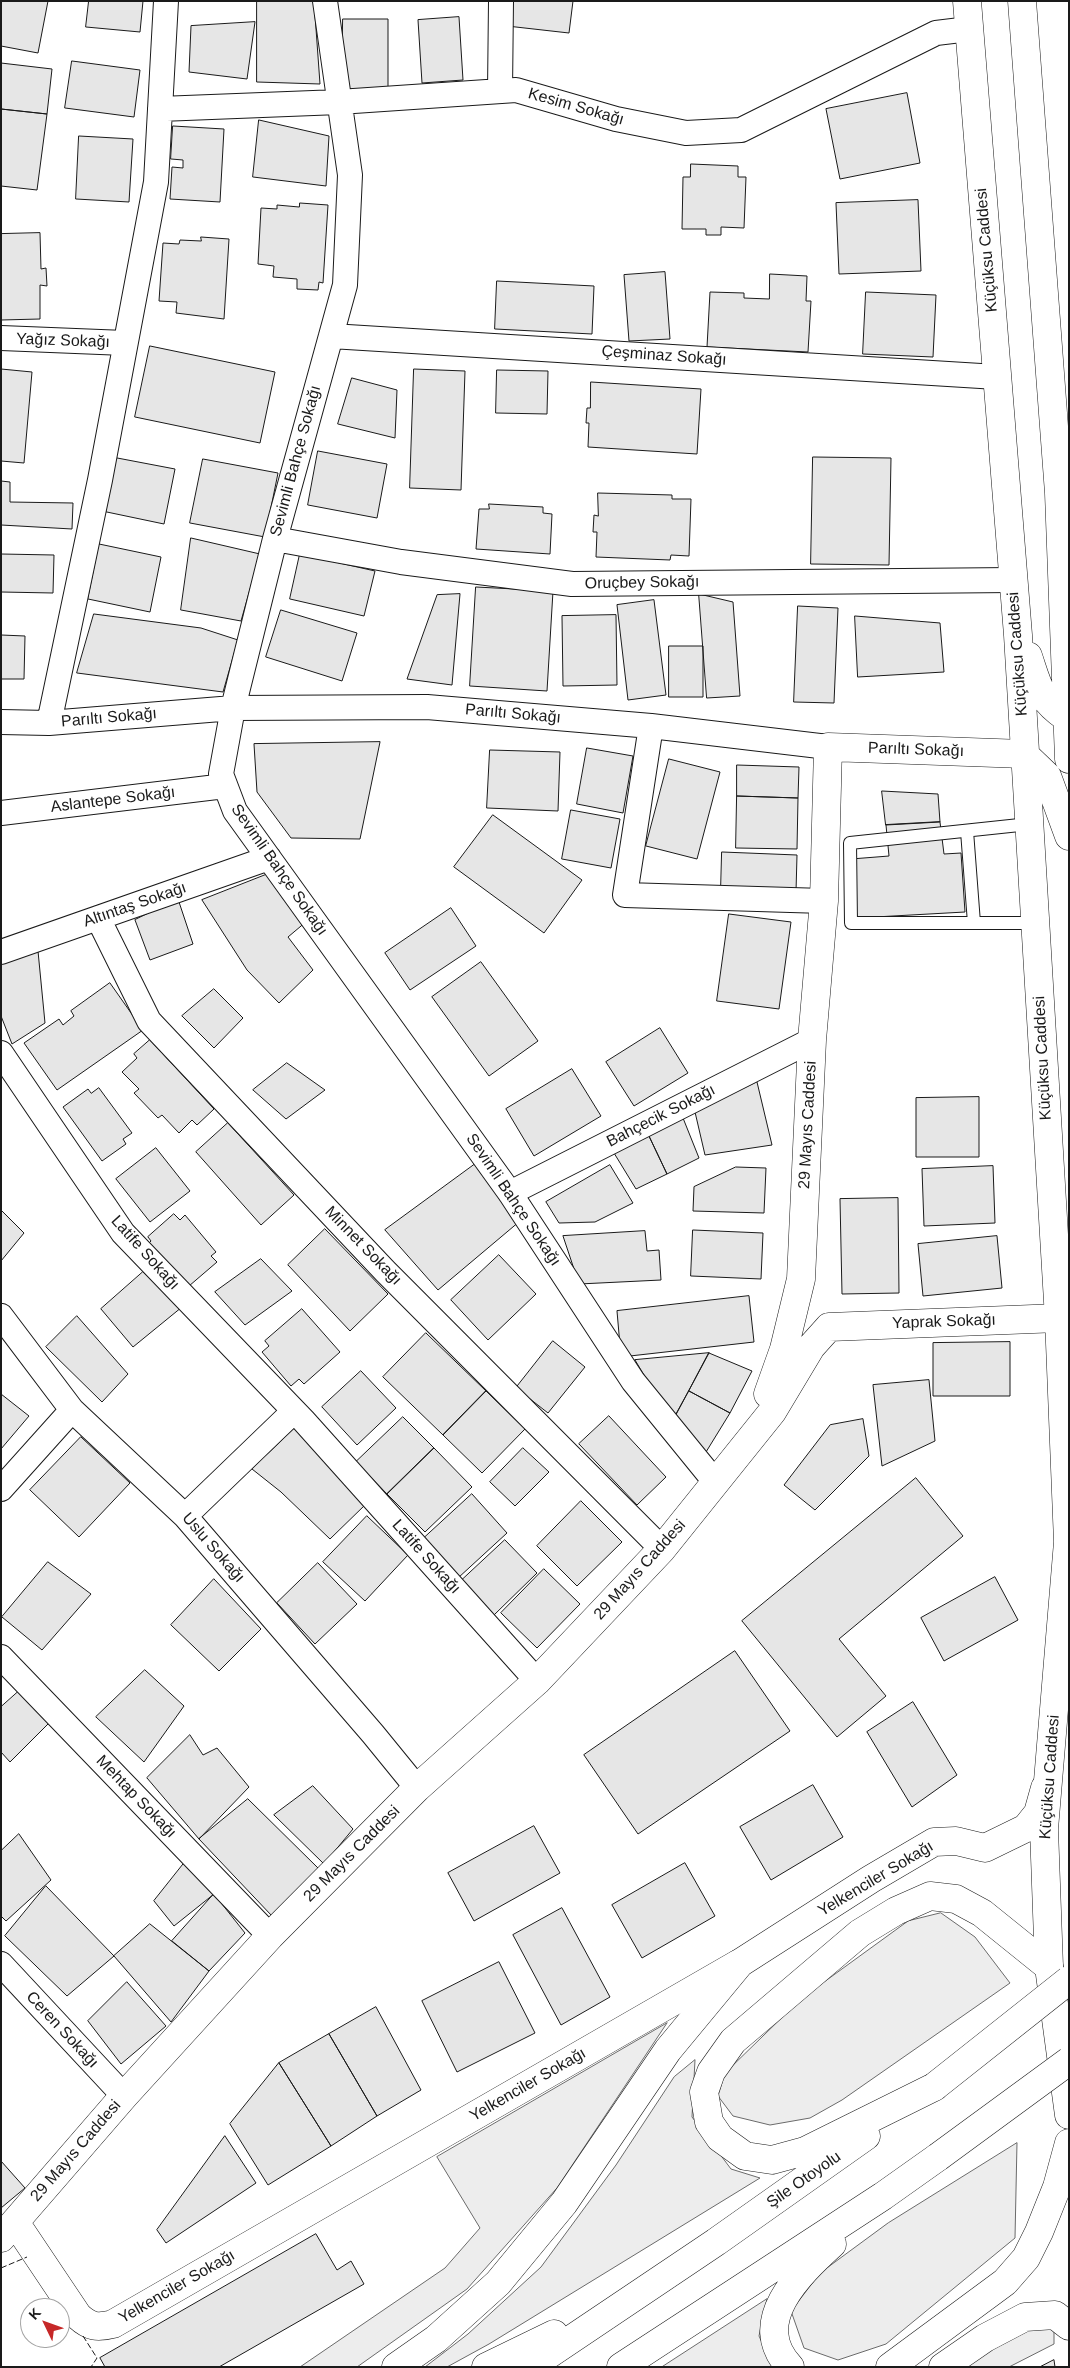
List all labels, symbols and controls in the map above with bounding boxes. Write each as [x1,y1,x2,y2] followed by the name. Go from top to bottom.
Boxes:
[526,84,626,130] street label: Kesim Sokağı
[972,187,1002,313] street label: Küçüksu Caddesi
[16,330,110,352] street label: Yağız Sokağı
[601,342,727,370] street label: Çeşminaz Sokağı
[267,383,325,539] street label: Sevimli Bahçe Sokağı
[584,572,700,594] street label: Oruçbey Sokağı
[1004,591,1032,717] street label: Küçüksu Caddesi
[464,700,562,728] street label: Parıltı Sokağı
[60,704,158,732] street label: Parıltı Sokağı
[868,739,964,761] street label: Parıltı Sokağı
[50,783,176,817] street label: Aslantepe Sokağı
[227,801,331,939] street label: Sevimli Bahçe Sokağı
[81,878,189,932] street label: Altıntaş Sokağı
[1030,995,1056,1121] street label: Küçüksu Caddesi
[795,1061,821,1189] street label: 29 Mayıs Caddesi
[604,1080,718,1152] street label: Bahçecik Sokağı
[462,1130,564,1270] street label: Sevimli Bahçe Sokağı
[321,1203,405,1289] street label: Minnet Sokağı
[107,1212,183,1294] street label: Latife Sokağı
[892,1311,996,1333] street label: Yaprak Sokağı
[177,1509,249,1587] street label: Uslu Sokağı
[388,1516,464,1598] street label: Latife Sokağı
[590,1516,690,1624] street label: 29 Mayıs Caddesi
[1036,1714,1064,1840] street label: Küçüksu Caddesi
[92,1752,180,1842] street label: Mehtap Sokağı
[300,1802,404,1906] street label: 29 Mayıs Caddesi
[815,1837,937,1921] street label: Yelkenciler Sokağı
[22,1988,102,2072] street label: Ceren Sokağı
[466,2044,590,2126] street label: Yelkenciler Sokağı
[27,2096,125,2206] street label: 29 Mayıs Caddesi
[763,2147,845,2213] street label: Şile Otoyolu
[115,2246,239,2328] street label: Yelkenciler Sokağı
[20,2298,70,2348] north arrow
[25,2305,44,2323] text: K

